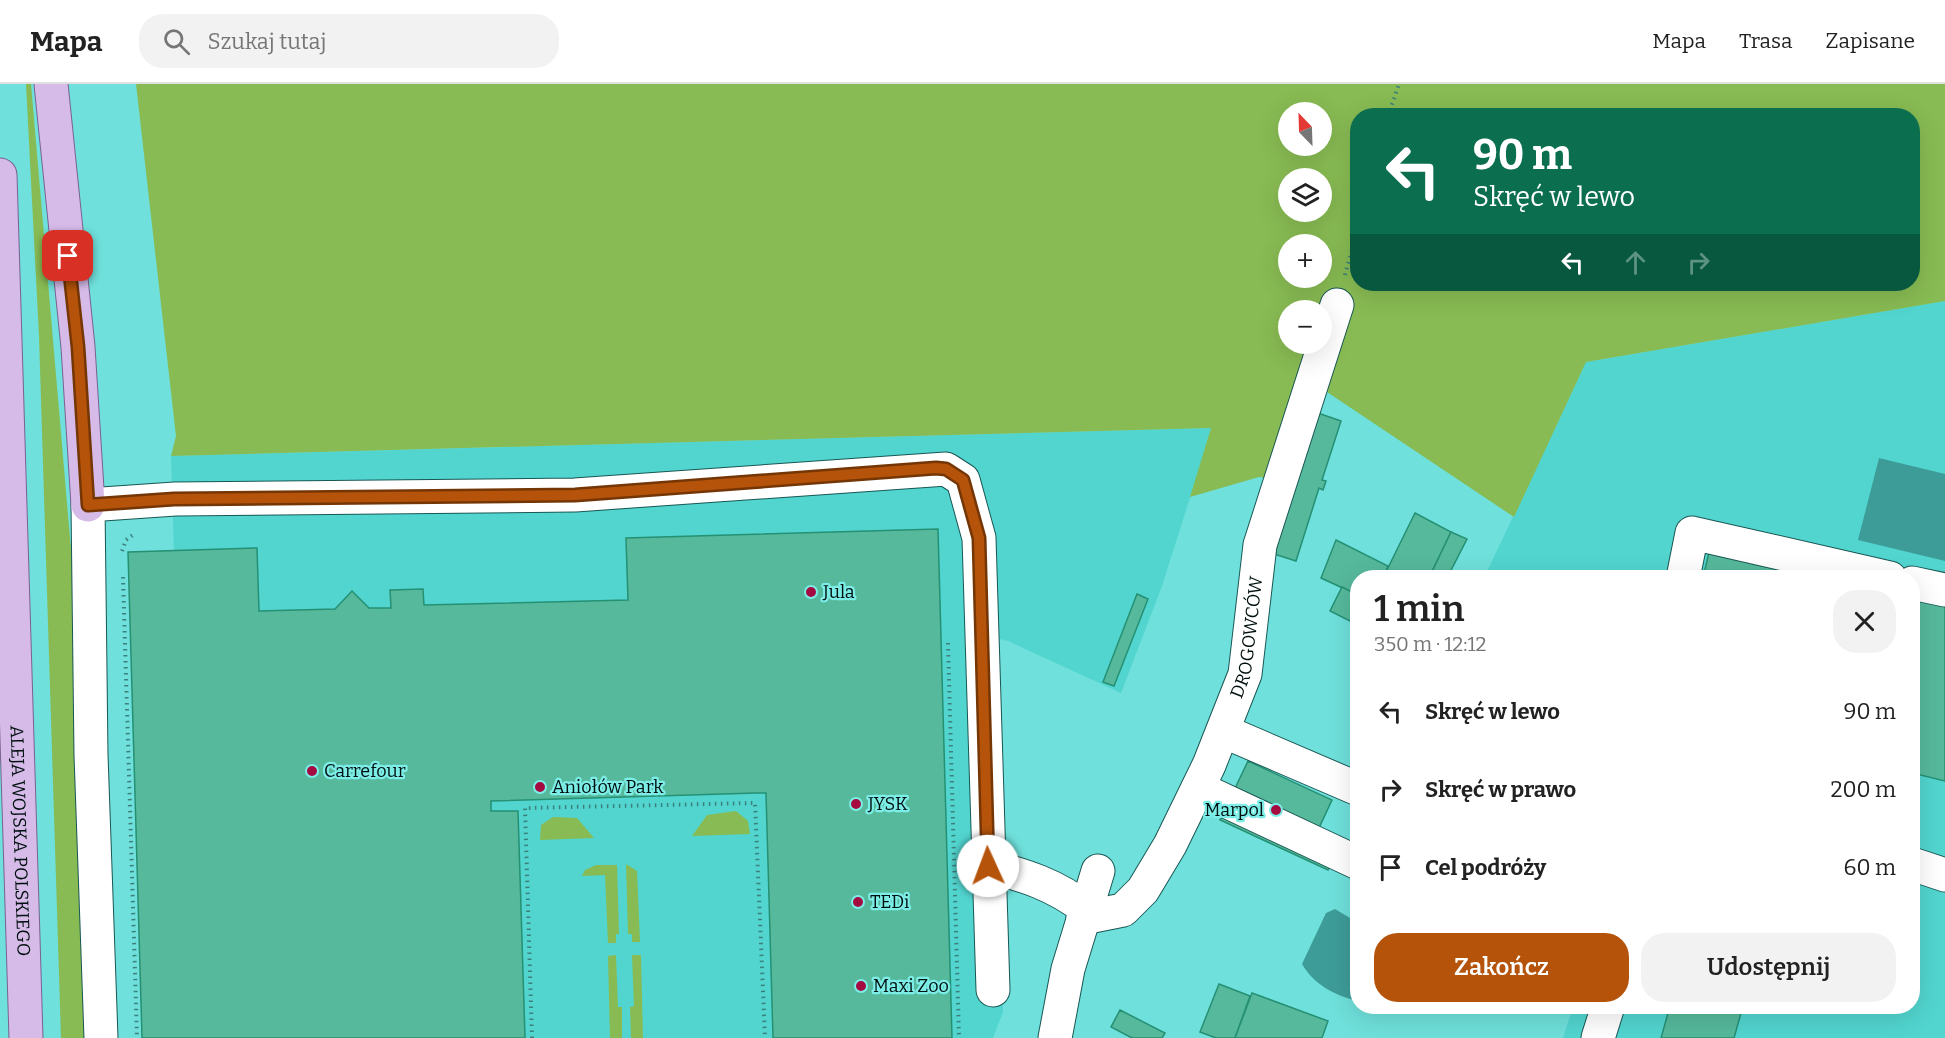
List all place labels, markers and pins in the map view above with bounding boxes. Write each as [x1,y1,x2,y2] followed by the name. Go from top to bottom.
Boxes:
[42,230,93,281] pin
[822,581,855,603] place label: Jula
[804,585,818,599] marker: Jula
[324,760,406,782] place label: Carrefour
[305,764,319,778] marker: Carrefour
[552,776,664,798] place label: Aniołów Park
[533,780,547,794] marker: Aniołów Park
[867,793,908,815] place label: JYSK
[849,797,863,811] marker: JYSK
[1204,799,1264,821] place label: Marpol
[1269,803,1283,817] marker: Marpol
[870,891,909,913] place label: TEDi
[851,895,865,909] marker: TEDi
[873,975,949,997] place label: Maxi Zoo
[854,979,868,993] marker: Maxi Zoo

